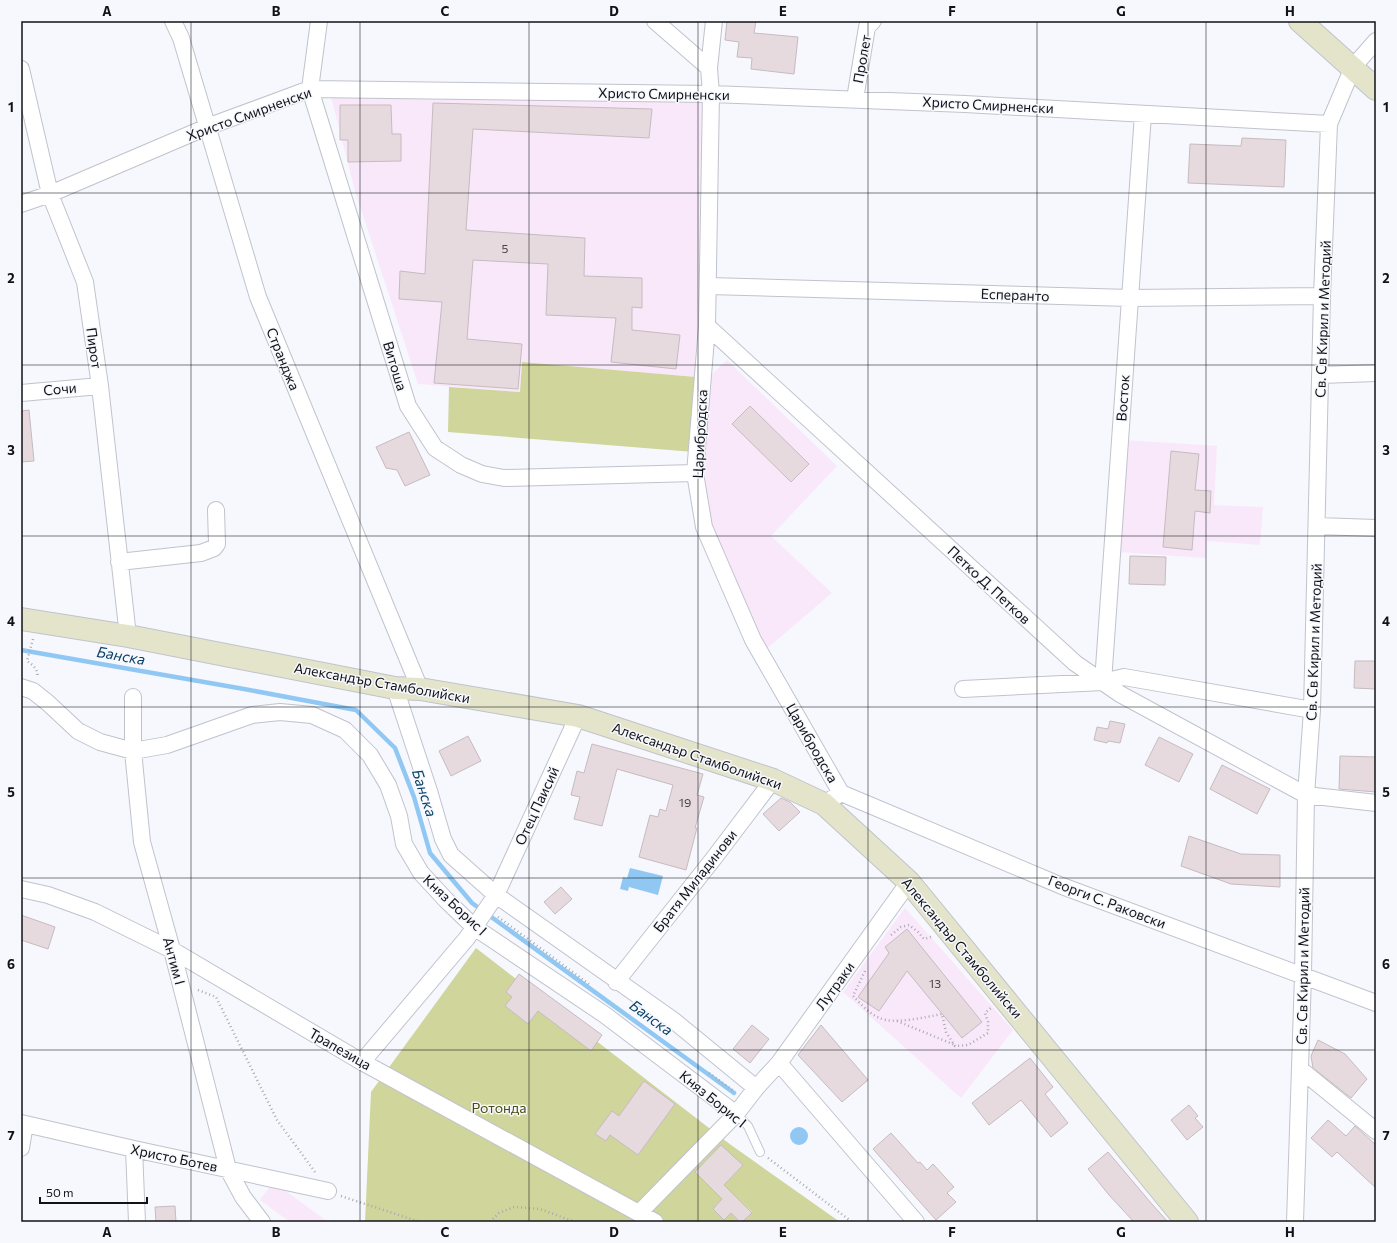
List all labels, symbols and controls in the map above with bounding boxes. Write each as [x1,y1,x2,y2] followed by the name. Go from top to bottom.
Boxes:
[102,3,112,19] text: A
[272,3,281,19] text: B
[441,3,450,19] text: C
[609,3,619,19] text: D
[779,3,787,19] text: E
[948,3,956,19] text: F
[1116,3,1126,19] text: G
[1285,3,1295,19] text: H
[849,33,874,85] street label: Пролет
[184,83,314,144] street label: Христо Смирненски
[598,84,730,103] street label: Христо Смирненски
[922,93,1054,116] street label: Христо Смирненски
[8,99,14,115] text: 1
[1383,99,1389,115] text: 1
[1311,240,1334,398] street label: Св. Св Кирил и Методий
[502,241,509,255] house number: 5
[7,270,15,286] text: 2
[1382,270,1390,286] text: 2
[980,285,1050,304] street label: Есперанто
[263,325,304,393] street label: Странджа
[83,326,106,370] street label: Пирот
[380,339,411,393] street label: Витоша
[1112,374,1133,422] street label: Восток
[43,379,77,398] street label: Сочи
[689,389,710,479] street label: Царибродска
[7,442,15,458] text: 3
[1382,442,1390,458] text: 3
[944,542,1034,627] street label: Петко Д. Петков
[1302,563,1325,721] street label: Св. Св Кирил и Методий
[7,613,15,629] text: 4
[1382,613,1390,629] text: 4
[96,642,147,668] water label: Банска
[293,659,472,706] street label: Александър Стамболийски
[783,700,842,786] street label: Царибродска
[610,718,784,793] street label: Александър Стамболийски
[511,764,562,848] street label: Отец Паисий
[409,767,441,819] water label: Банска
[7,784,15,800] text: 5
[1382,784,1390,800] text: 5
[679,795,691,809] house number: 19
[649,826,740,935] street label: Братя Миладинови
[420,871,491,938] street label: Княз Борис I
[1046,871,1168,932] street label: Георги С. Раковски
[898,874,1026,1022] street label: Александър Стамболийски
[1293,887,1312,1045] street label: Св. Св Кирил и Методий
[160,935,189,987] street label: Антим I
[7,956,15,972] text: 6
[1382,956,1390,972] text: 6
[811,958,858,1013] street label: Лутраки
[929,976,941,990] house number: 13
[627,996,677,1039] water label: Банска
[306,1024,374,1073] street label: Трапезица
[676,1067,750,1131] street label: Княз Борис I
[471,1099,527,1116] park label: Ротонда
[7,1127,15,1143] text: 7
[1382,1127,1390,1143] text: 7
[129,1140,219,1175] street label: Христо Ботев
[40,1179,147,1205] scale bar
[46,1185,74,1199] text: 50 m
[102,1224,112,1240] text: A
[272,1224,281,1240] text: B
[441,1224,450,1240] text: C
[609,1224,619,1240] text: D
[779,1224,787,1240] text: E
[948,1224,956,1240] text: F
[1116,1224,1126,1240] text: G
[1285,1224,1295,1240] text: H

